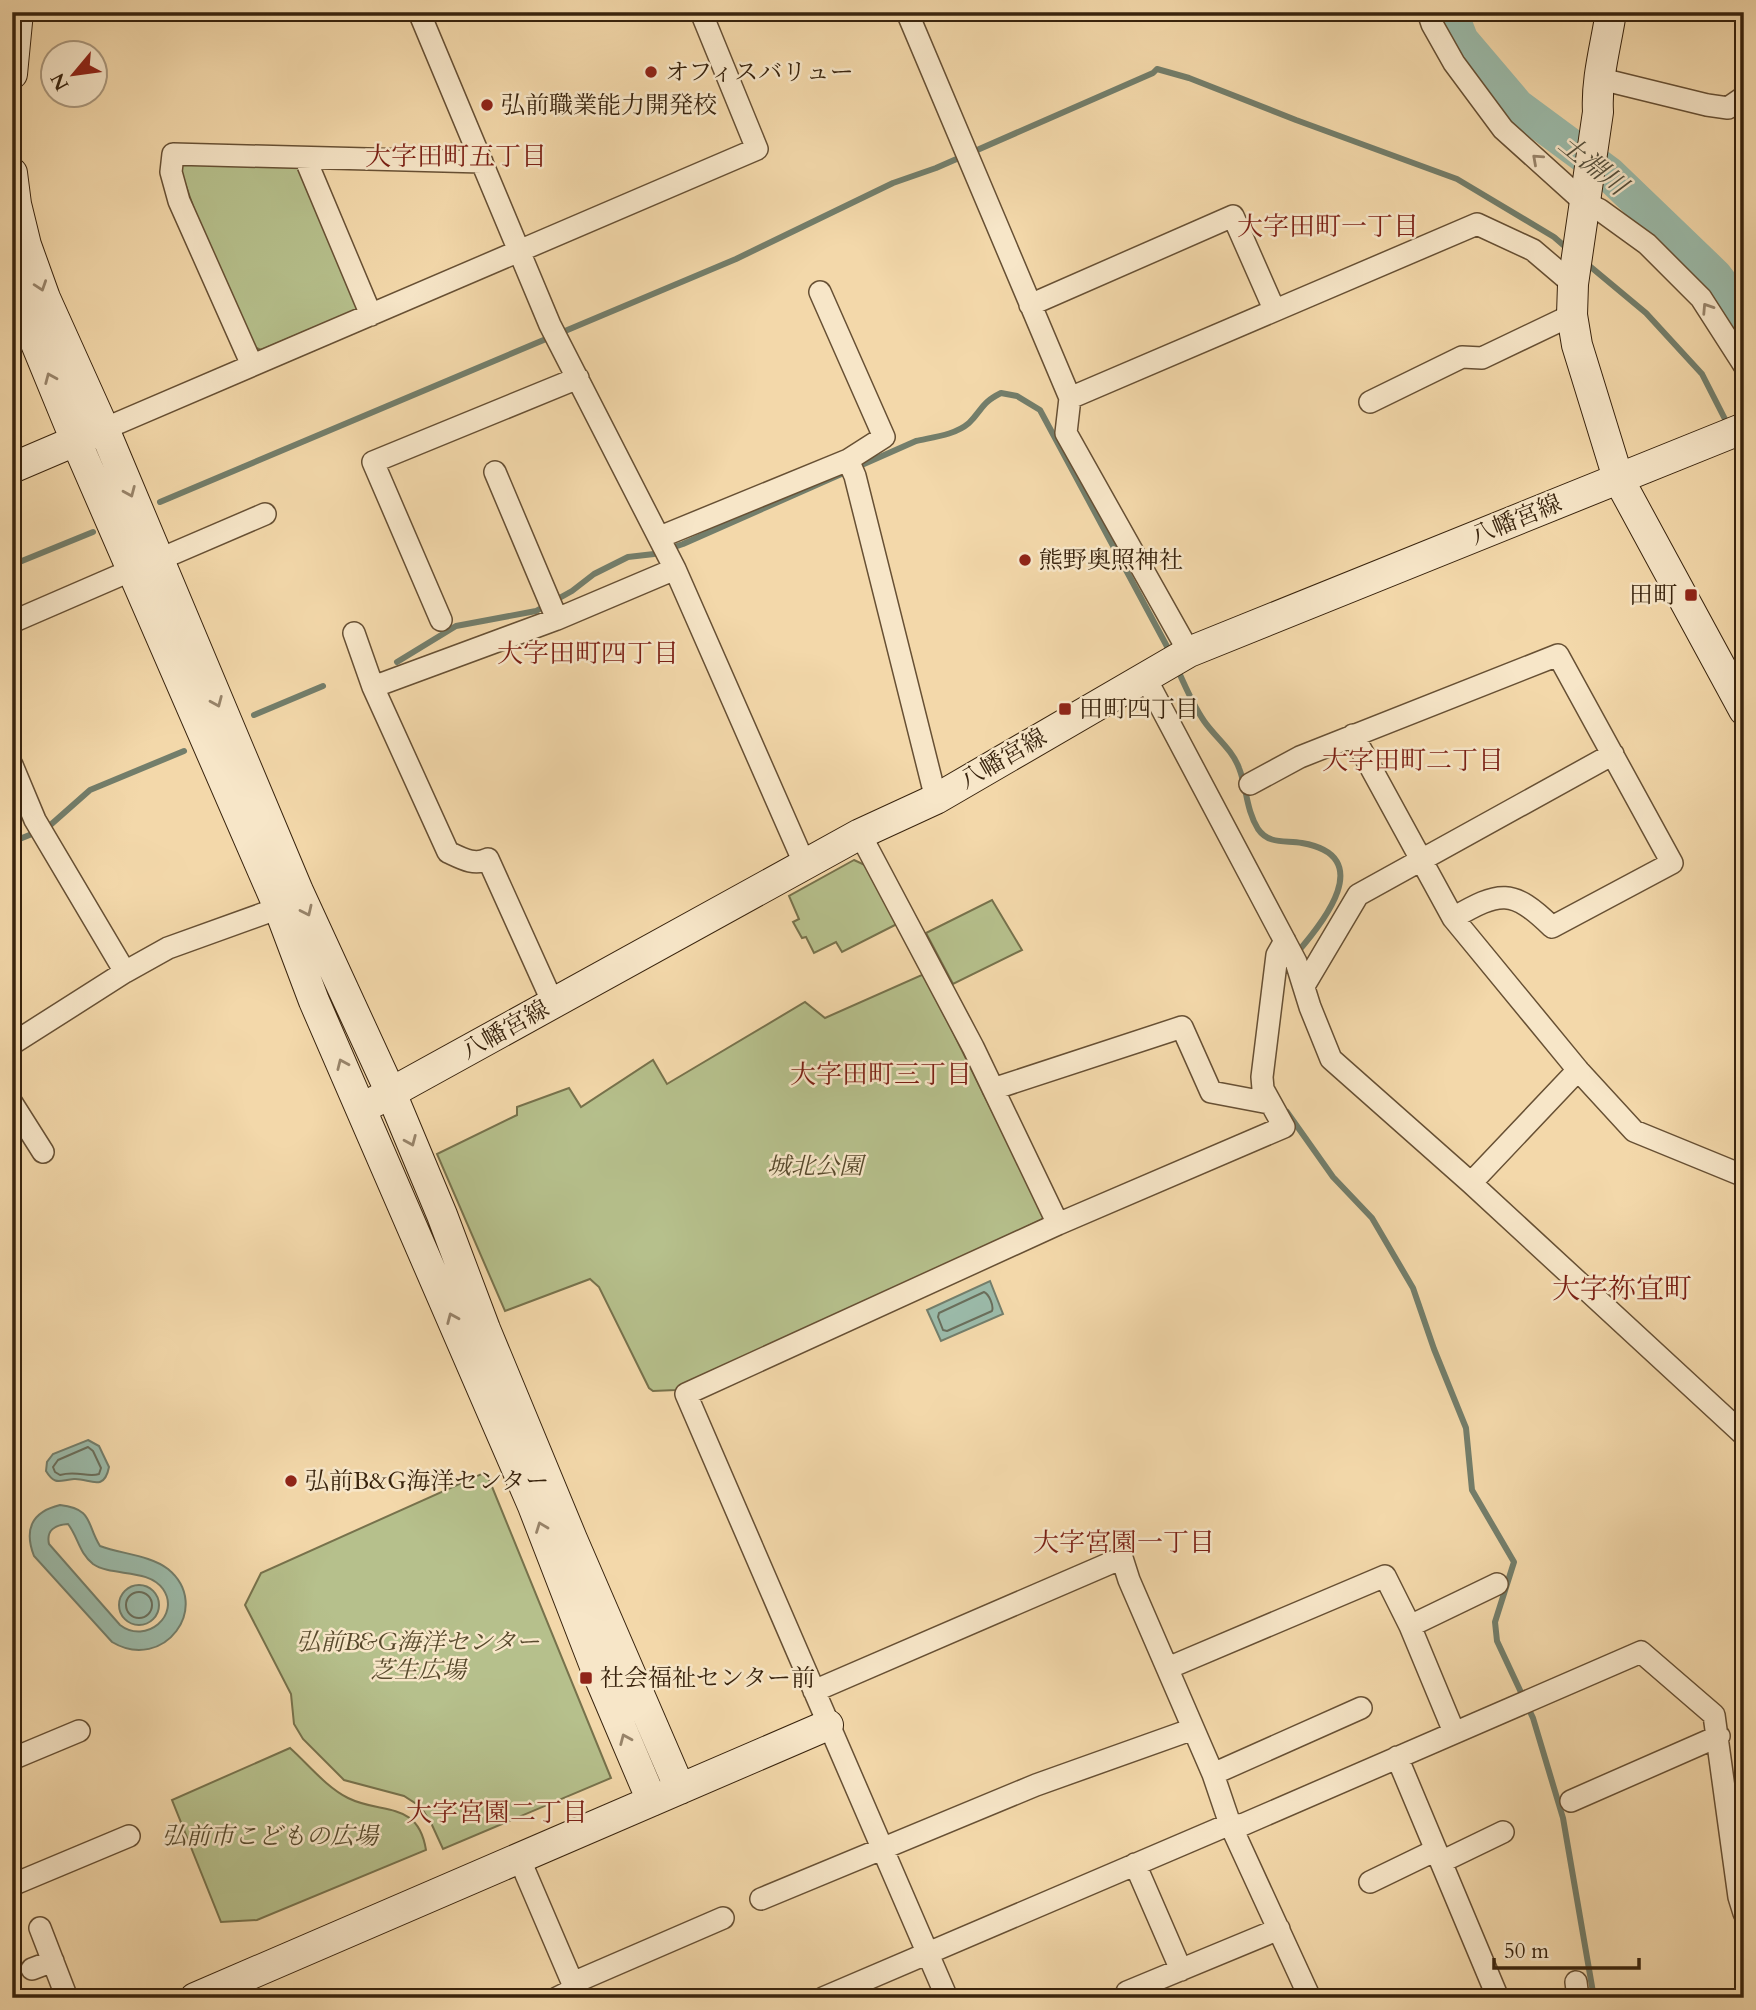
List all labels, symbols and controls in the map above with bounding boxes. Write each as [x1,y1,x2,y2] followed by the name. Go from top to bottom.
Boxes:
[38,38,108,108] north arrow
[665,56,854,89] place label: オフィスバリュー
[643,64,659,80] marker: オフィスバリュー
[44,68,75,95] text: N
[501,89,717,122] place label: 弘前職業能力開発校
[479,97,495,113] marker: 弘前職業能力開発校
[1552,127,1637,205] water label: 土淵川
[365,139,547,174] district label: 大字田町五丁目
[1532,155,1545,168] one-way arrow
[1237,209,1419,244] district label: 大字田町一丁目
[33,280,47,292] one-way arrow
[1703,302,1716,315] one-way arrow
[44,372,58,385] one-way arrow
[122,485,136,498] one-way arrow
[1465,487,1567,553] street label: 八幡宮線
[1039,544,1183,577] place label: 熊野奥照神社
[1017,552,1033,568] marker: 熊野奥照神社
[1629,579,1677,612] place label: 田町
[1683,587,1699,603] marker: 田町
[497,636,679,671] district label: 大字田町四丁目
[1079,693,1199,726] place label: 田町四丁目
[209,695,223,707] one-way arrow
[1057,701,1073,717] marker: 田町四丁目
[953,721,1053,797] street label: 八幡宮線
[1322,743,1504,778] district label: 大字田町二丁目
[299,904,313,916] one-way arrow
[455,992,555,1068] street label: 八幡宮線
[790,1057,972,1092] district label: 大字田町三丁目
[336,1059,350,1071] one-way arrow
[403,1134,417,1146] one-way arrow
[767,1150,867,1183] park label: 城北公園
[1552,1270,1692,1308] district label: 大字祢宜町
[446,1313,460,1325] one-way arrow
[305,1465,549,1498] place label: 弘前B&G海洋センター
[283,1473,299,1489] marker: 弘前B&G海洋センター
[535,1522,549,1534] one-way arrow
[1033,1525,1215,1560] district label: 大字宮園一丁目
[296,1626,540,1687] park label: 弘前B&G海洋センター 芝生広場
[600,1662,815,1695] place label: 社会福祉センター前
[578,1670,594,1686] marker: 社会福祉センター前
[619,1733,633,1746] one-way arrow
[406,1795,588,1830] district label: 大字宮園二丁目
[162,1820,380,1853] park label: 弘前市こどもの広場
[1494,1926,1639,1970] scale bar
[1504,1937,1549,1966] text: 50 m

